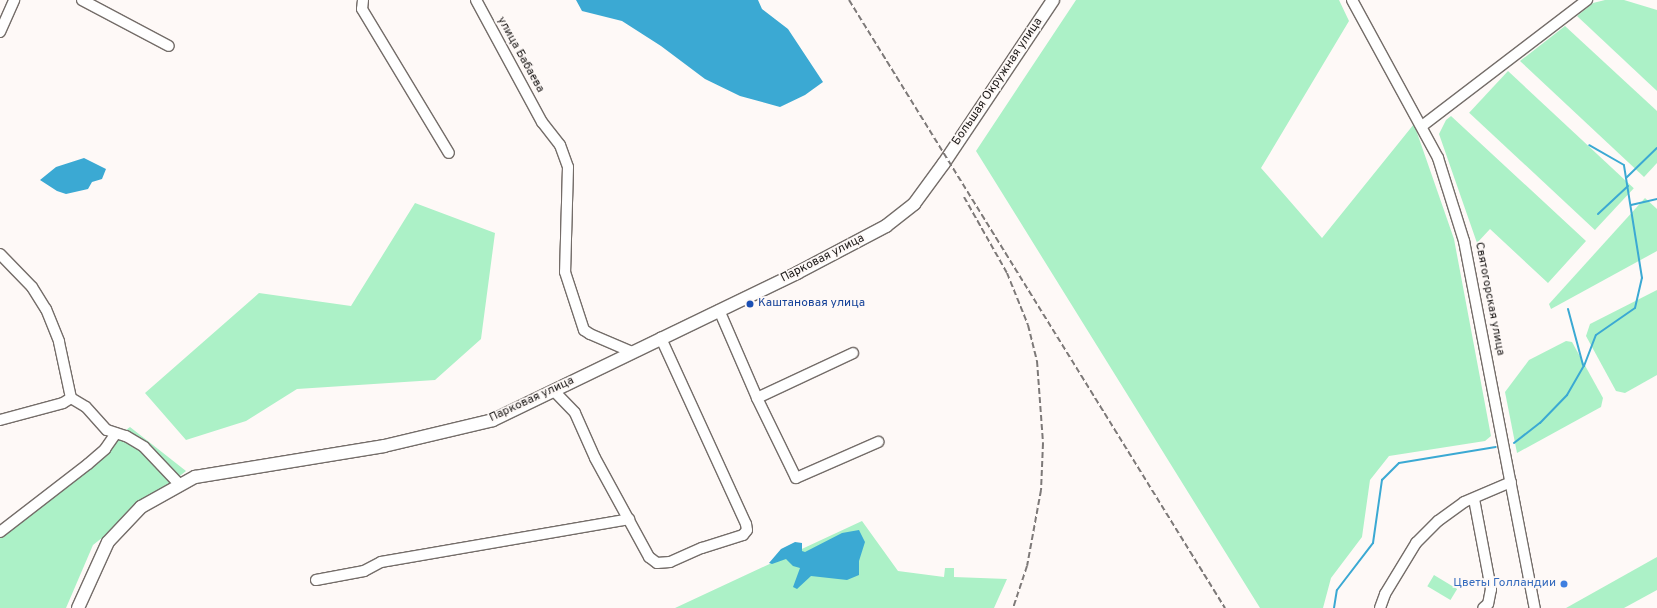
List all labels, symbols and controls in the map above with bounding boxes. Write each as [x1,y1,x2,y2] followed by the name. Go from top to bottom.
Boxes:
[493,15,547,95] street label: улица Бабаева
[950,15,1046,149] street label: Большая Окружная улица
[779,232,867,286] street label: Парковая улица
[1471,241,1507,357] street label: Святогорская улица
[758,297,865,311] place label: Каштановая улица
[745,299,755,309] marker: Каштановая улица
[487,374,577,426] street label: Парковая улица
[1453,577,1556,591] place label: Цветы Голландии
[1559,579,1569,589] marker: Цветы Голландии

